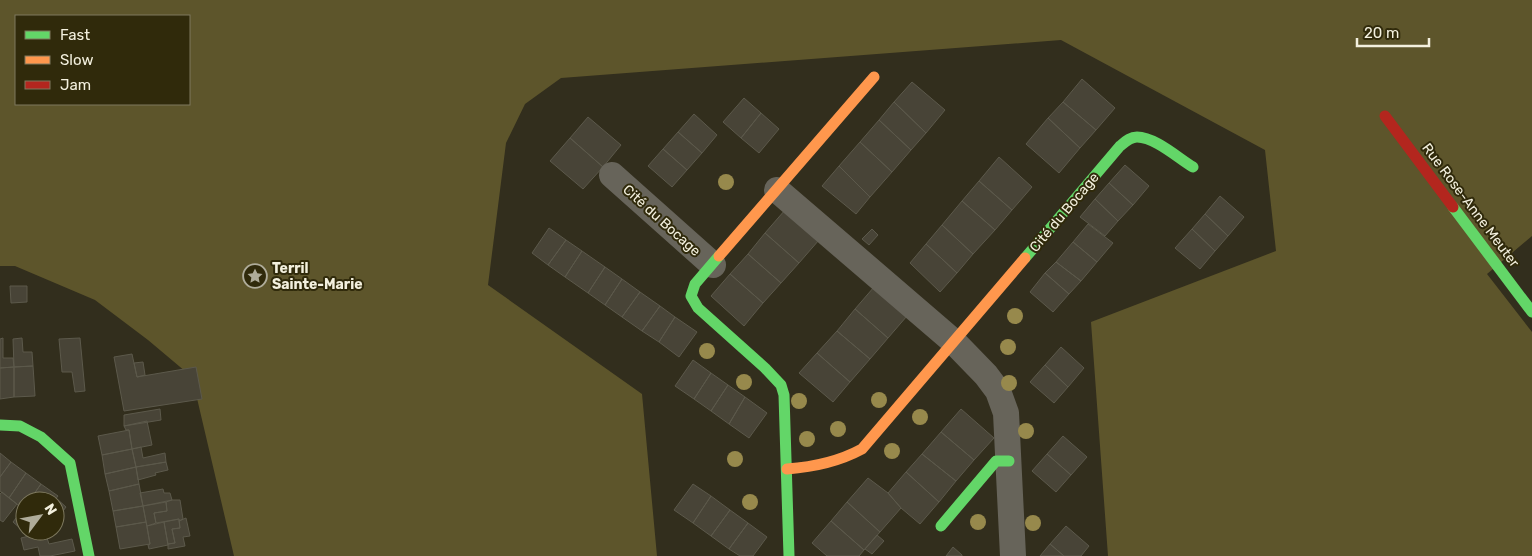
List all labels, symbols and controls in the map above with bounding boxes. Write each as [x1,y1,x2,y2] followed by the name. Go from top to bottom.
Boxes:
[15,15,190,105] legend
[1357,15,1430,47] scale bar
[1364,24,1399,42] text: 20 m
[60,26,90,44] text: Fast
[60,51,93,69] text: Slow
[60,76,91,94] text: Jam
[1418,140,1523,271] street label: Rue Rose-Anne Meuter
[1026,169,1103,256] street label: Cité du Bocage
[619,181,704,260] street label: Cité du Bocage
[272,260,362,293] place label: Terril Sainte-Marie
[242,263,268,289] place icon: Terril Sainte-Marie
[15,491,65,541] north arrow
[41,501,60,518] text: N

